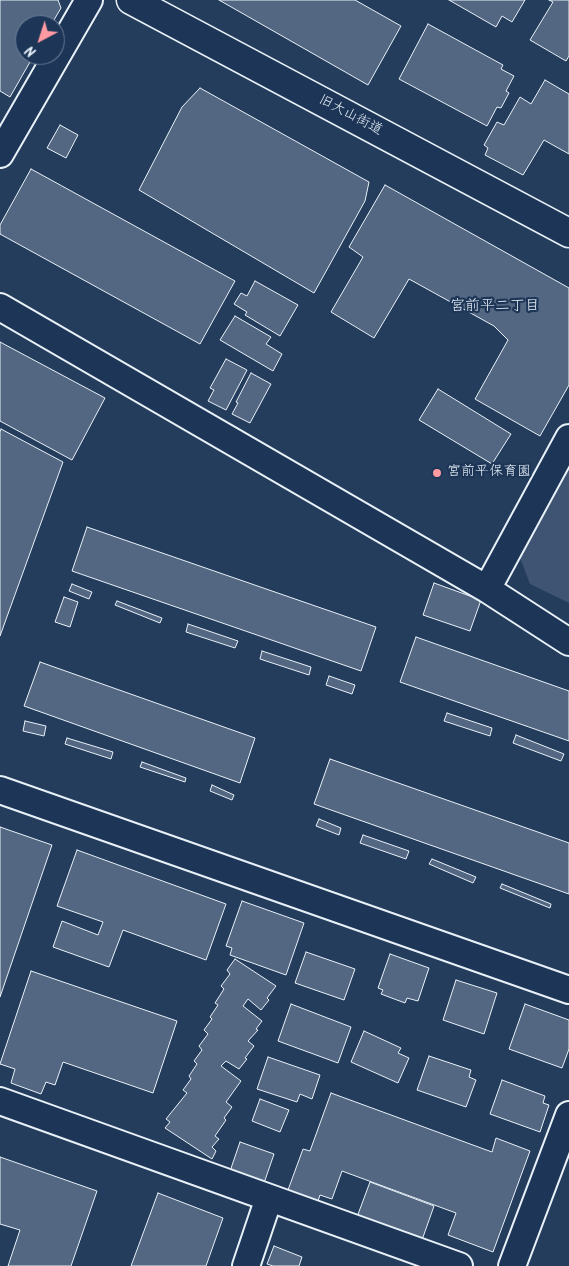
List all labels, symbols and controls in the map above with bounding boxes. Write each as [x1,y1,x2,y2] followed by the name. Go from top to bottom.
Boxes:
[15,15,65,65] north arrow
[21,39,41,62] text: N
[315,92,385,140] street label: 旧大山街道
[450,298,540,316] district label: 宮前平二丁目
[447,465,531,481] place label: 宮前平保育園
[431,467,443,479] marker: 宮前平保育園

